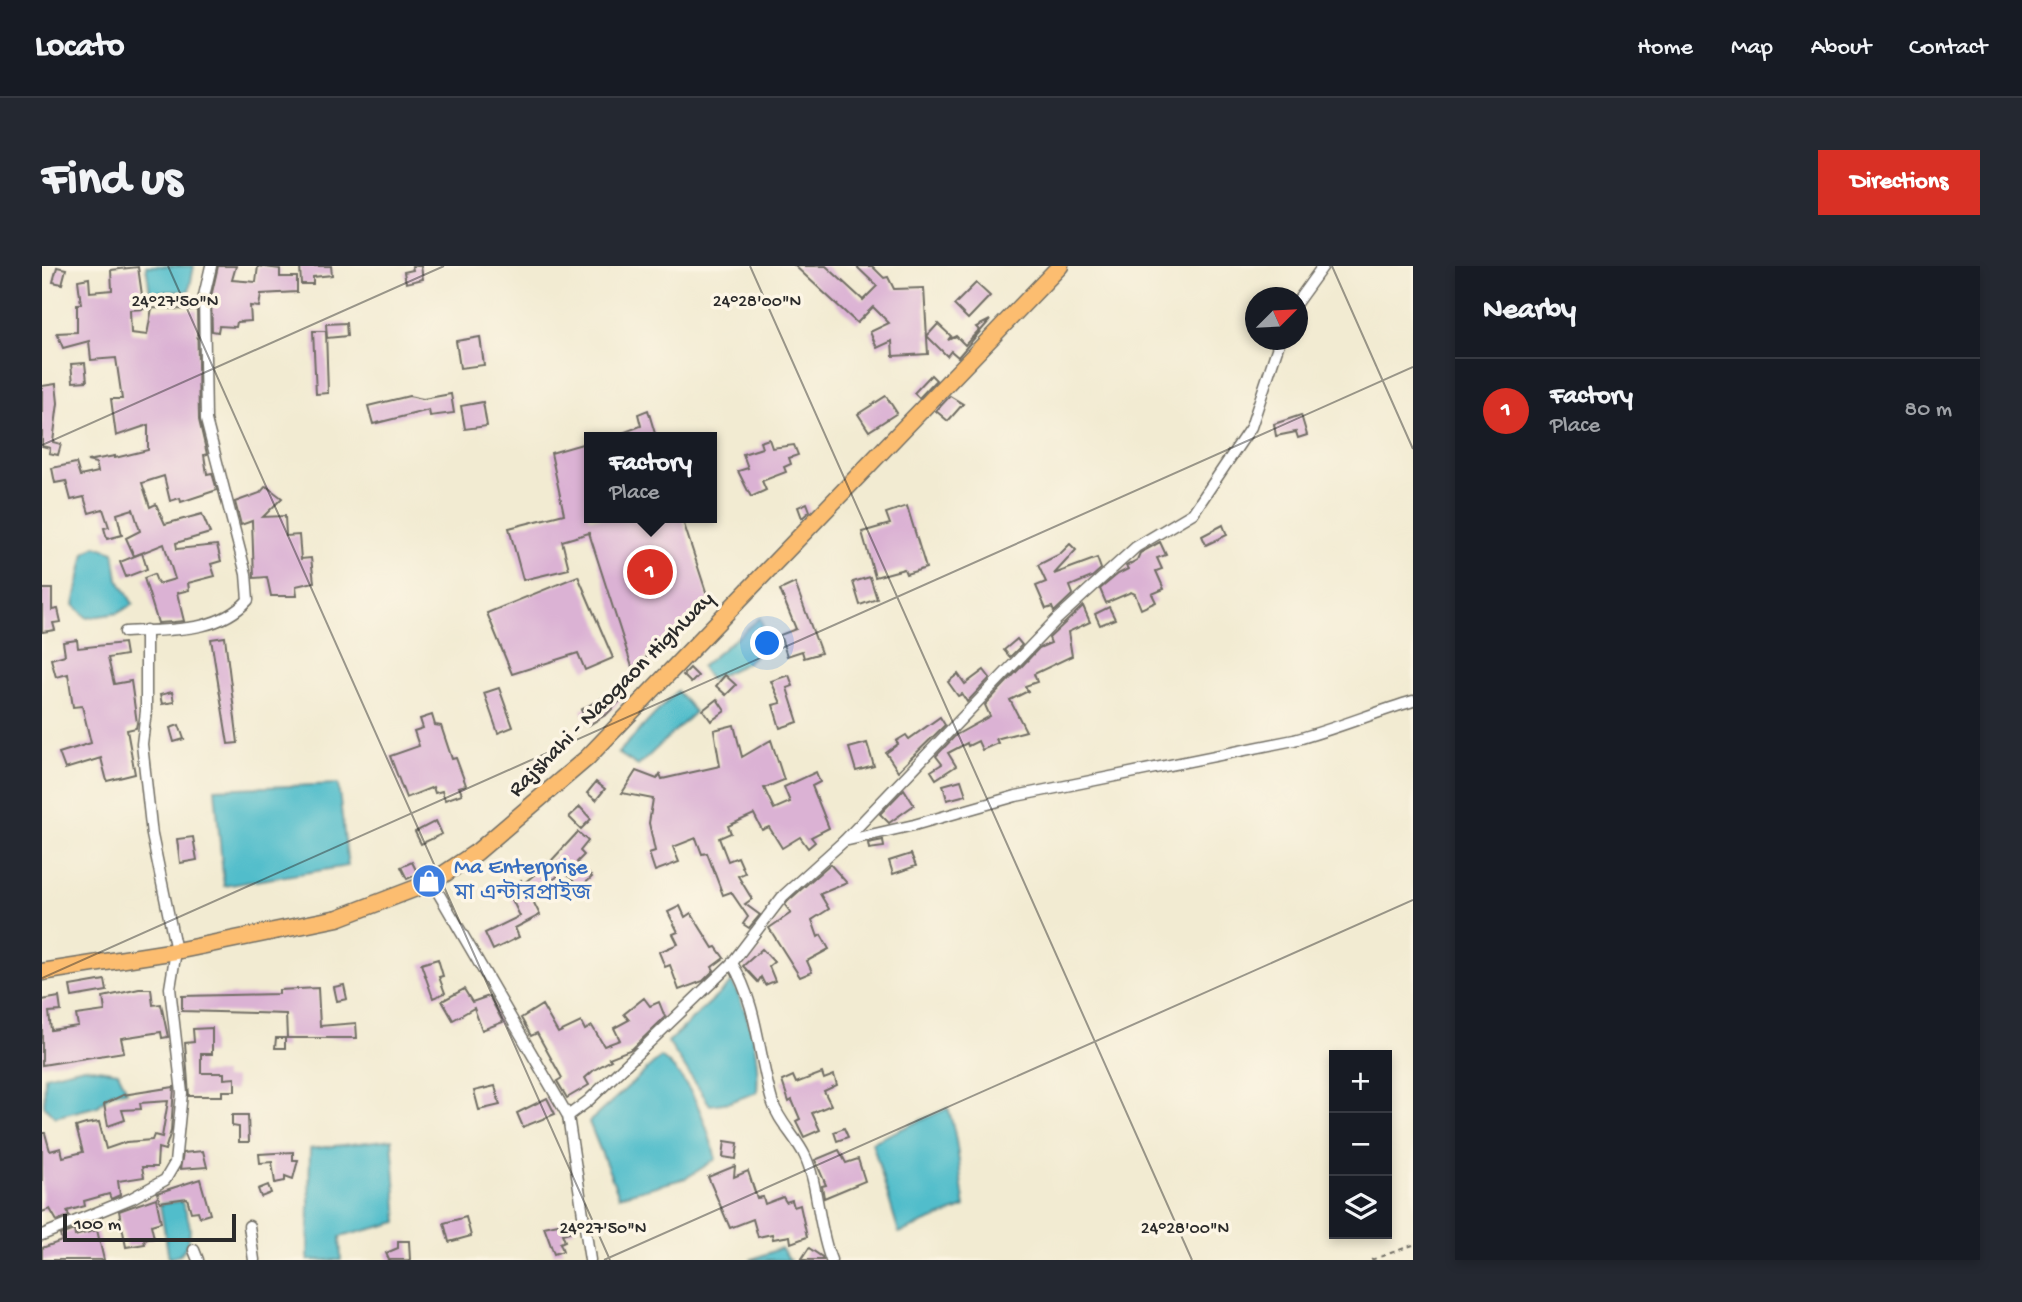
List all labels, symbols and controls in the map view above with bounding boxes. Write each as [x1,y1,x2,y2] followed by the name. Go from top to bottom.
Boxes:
[35,29,124,67] text: Locato
[1637,34,1693,63] text: Home
[1731,34,1773,63] text: Map
[1811,34,1871,63] text: About
[1909,34,1987,63] text: Contact
[1818,150,1980,215] button: Directions
[42,153,182,211] text: Find us
[1245,287,1308,350] north arrow
[131,292,219,313] text: 24°27'50"N
[713,292,801,313] text: 24°28'00"N
[1483,294,1576,329] text: Nearby
[1550,382,1633,413] text: Factory
[1501,397,1511,424] text: 1
[1905,397,1952,424] text: 80 m
[1550,413,1600,440] text: Place
[584,432,717,523] popup
[609,449,692,480] text: Factory
[609,480,659,507] text: Place
[627,546,673,598] pin: 1
[503,586,721,804] street label: Rajshahi - Naogaon Highway
[750,626,784,660] your location
[453,855,592,908] place label: Ma Enterprise মা এন্টারপ্রাইজ
[410,862,448,900] shop icon: Ma Enterprise মা এন্টারপ্রাইজ
[1329,1050,1392,1239] map controls
[1329,1050,1392,1113] button: +
[1329,1113,1392,1176] button: −
[1329,1176,1392,1239] button: layers
[63,1211,236,1243] scale bar
[74,1214,121,1237] text: 100 m
[559,1219,647,1240] text: 24°27'50"N
[1141,1219,1229,1240] text: 24°28'00"N

